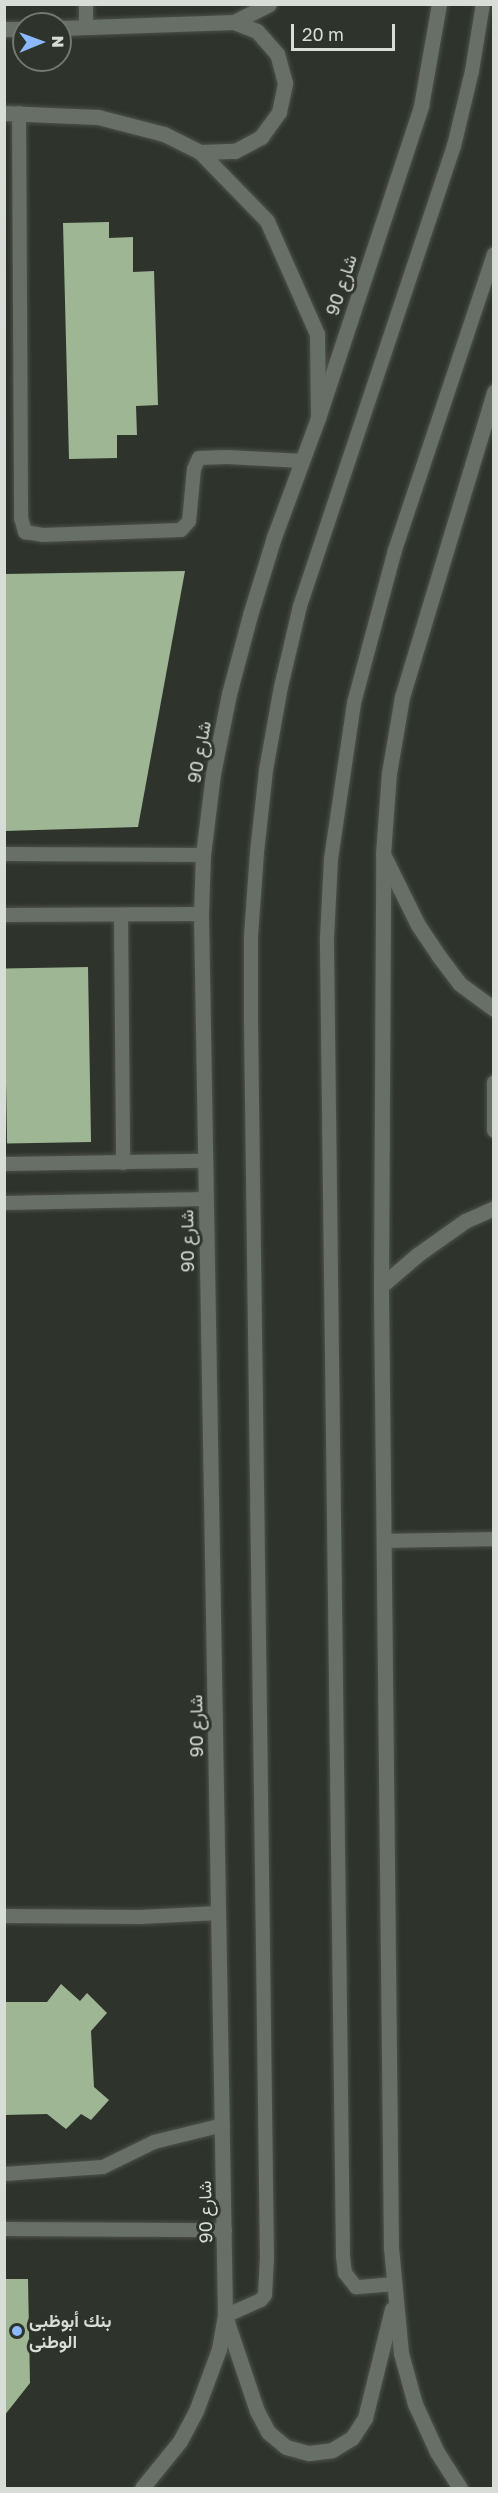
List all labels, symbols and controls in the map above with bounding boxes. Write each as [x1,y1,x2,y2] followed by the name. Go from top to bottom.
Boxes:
[12,12,72,72] north arrow
[294,12,398,50] scale bar
[302,23,344,45] text: 20 m
[48,35,68,48] text: N
[321,252,361,318] street label: شارع 90
[183,719,215,785] street label: شارع 90
[176,1209,198,1273] street label: شارع 90
[185,1694,207,1758] street label: شارع 90
[194,2180,216,2244] street label: شارع 90
[29,2310,112,2352] place label: بنك أبوظبى الوطنى
[10,2324,24,2338] marker: بنك أبوظبى الوطنى

